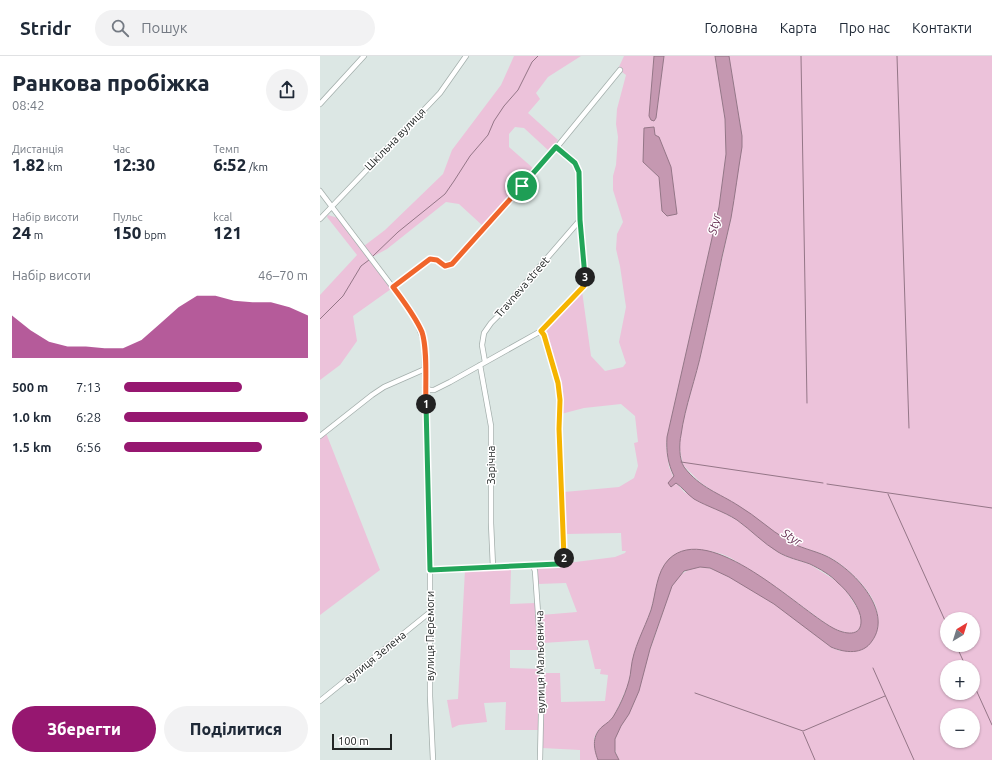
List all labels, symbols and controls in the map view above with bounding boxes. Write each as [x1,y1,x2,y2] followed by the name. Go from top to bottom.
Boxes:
[95,10,375,46] search box
[20,17,71,39] text: Stridr
[109,17,131,39] icon: search
[141,19,188,36] text: Пошук
[704,20,758,36] text: Головна
[780,20,817,36] text: Карта
[839,20,890,36] text: Про нас
[912,20,972,36] text: Контакти
[266,69,308,111] button: share
[12,70,210,95] text: Ранкова пробіжка
[12,98,45,112] text: 08:42
[362,105,428,173] street label: Шкільна вулиця
[12,143,63,155] text: Дистанція
[113,143,130,155] text: Час
[213,143,239,155] text: Темп
[12,155,45,174] text: 1.82
[113,155,155,174] text: 12:30
[213,155,246,174] text: 6:52
[45,161,63,173] text: km
[246,161,268,173] text: /km
[505,169,539,203] pin
[511,175,533,197] icon: arrive
[12,211,79,223] text: Набір висоти
[113,211,143,223] text: Пульс
[213,211,232,223] text: kcal
[705,212,723,237] water label: Styr
[12,223,31,242] text: 24
[113,223,141,242] text: 150
[213,223,242,242] text: 121
[31,229,43,241] text: m
[141,229,166,241] text: bpm
[492,254,552,320] street label: Travneva street
[575,267,595,287] pin: 3
[12,268,91,282] text: Набір висоти
[258,268,308,282] text: 46–70 m
[582,271,588,283] text: 3
[12,380,48,394] text: 500 m
[76,380,101,394] text: 7:13
[416,394,436,414] pin: 1
[423,398,429,410] text: 1
[12,410,51,424] text: 1.0 km
[76,410,101,424] text: 6:28
[12,440,51,454] text: 1.5 km
[76,440,101,454] text: 6:56
[485,446,497,484] street label: Зарічна
[779,525,805,548] water label: Styr
[554,548,574,568] pin: 2
[561,552,567,564] text: 2
[424,591,436,681] street label: вулиця Перемоги
[533,610,547,714] street label: вулиця Мальовнича
[940,612,980,652] north arrow
[940,612,980,748] map controls
[342,628,408,686] street label: вулиця Зелена
[940,660,980,700] button: +
[12,706,156,752] button: Зберегти
[164,706,308,752] button: Поділитися
[940,708,980,748] button: −
[332,732,392,751] scale bar
[338,735,369,747] text: 100 m

